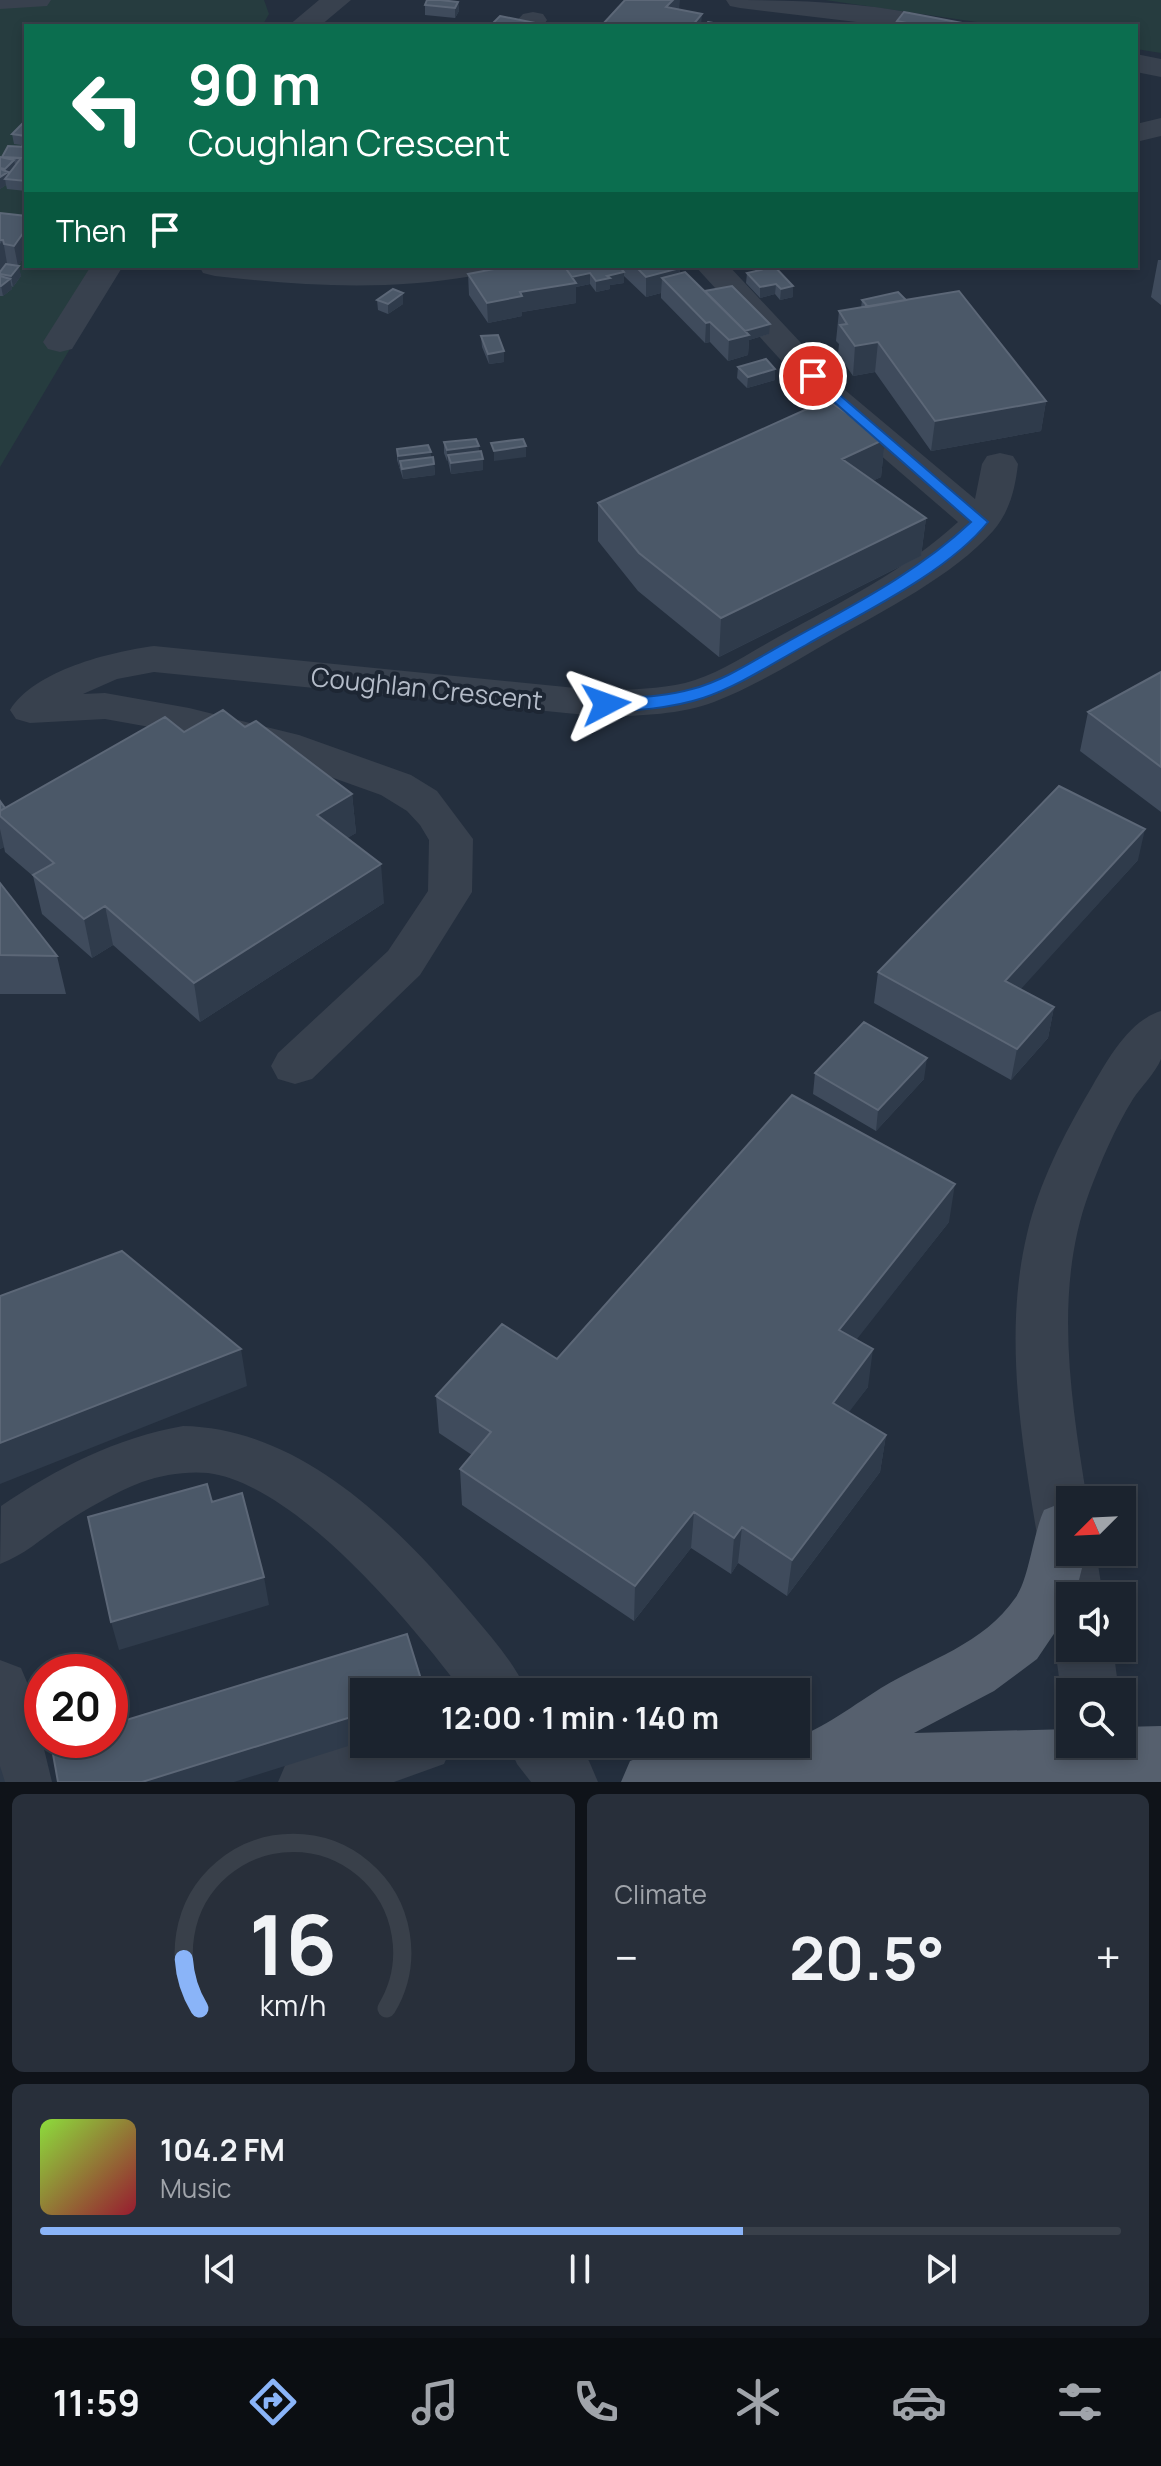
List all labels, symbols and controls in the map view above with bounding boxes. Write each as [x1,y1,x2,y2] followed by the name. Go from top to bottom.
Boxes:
[188,45,321,122] text: 90 m
[56,56,160,160] icon: left
[188,118,510,167] text: Coughlan Crescent
[143,208,187,252] icon: arrive
[56,210,127,251] text: Then
[779,342,847,410] pin
[791,354,835,398] icon: arrive
[309,658,545,718] street label: Coughlan Crescent
[564,662,648,746] position arrow
[1056,1486,1136,1566] north arrow
[1056,1486,1136,1758] map controls
[1056,1582,1136,1662] button: sound
[24,1654,128,1758] speed limit sign: 20
[1056,1678,1136,1758] button: search
[441,1697,719,1738] text: 12:00 · 1 min · 140 m
[615,1876,707,1912] text: Climate
[249,1886,337,2000] text: 16
[789,1916,945,1998] text: 20.5°
[615,1927,638,1987] text: −
[1096,1927,1121,1987] text: +
[260,1986,326,2025] text: km/h
[160,2129,285,2170] text: 104.2 FM
[160,2170,231,2206] text: Music
[198,2247,242,2291] icon: previous
[558,2247,602,2291] icon: pause
[919,2247,963,2291] icon: next
[245,2374,301,2430] icon: directions
[407,2374,463,2430] icon: music
[568,2374,624,2430] icon: phone
[730,2374,786,2430] icon: climate
[891,2374,947,2430] icon: car
[1052,2374,1108,2430] icon: filters
[53,2378,140,2427] text: 11:59

